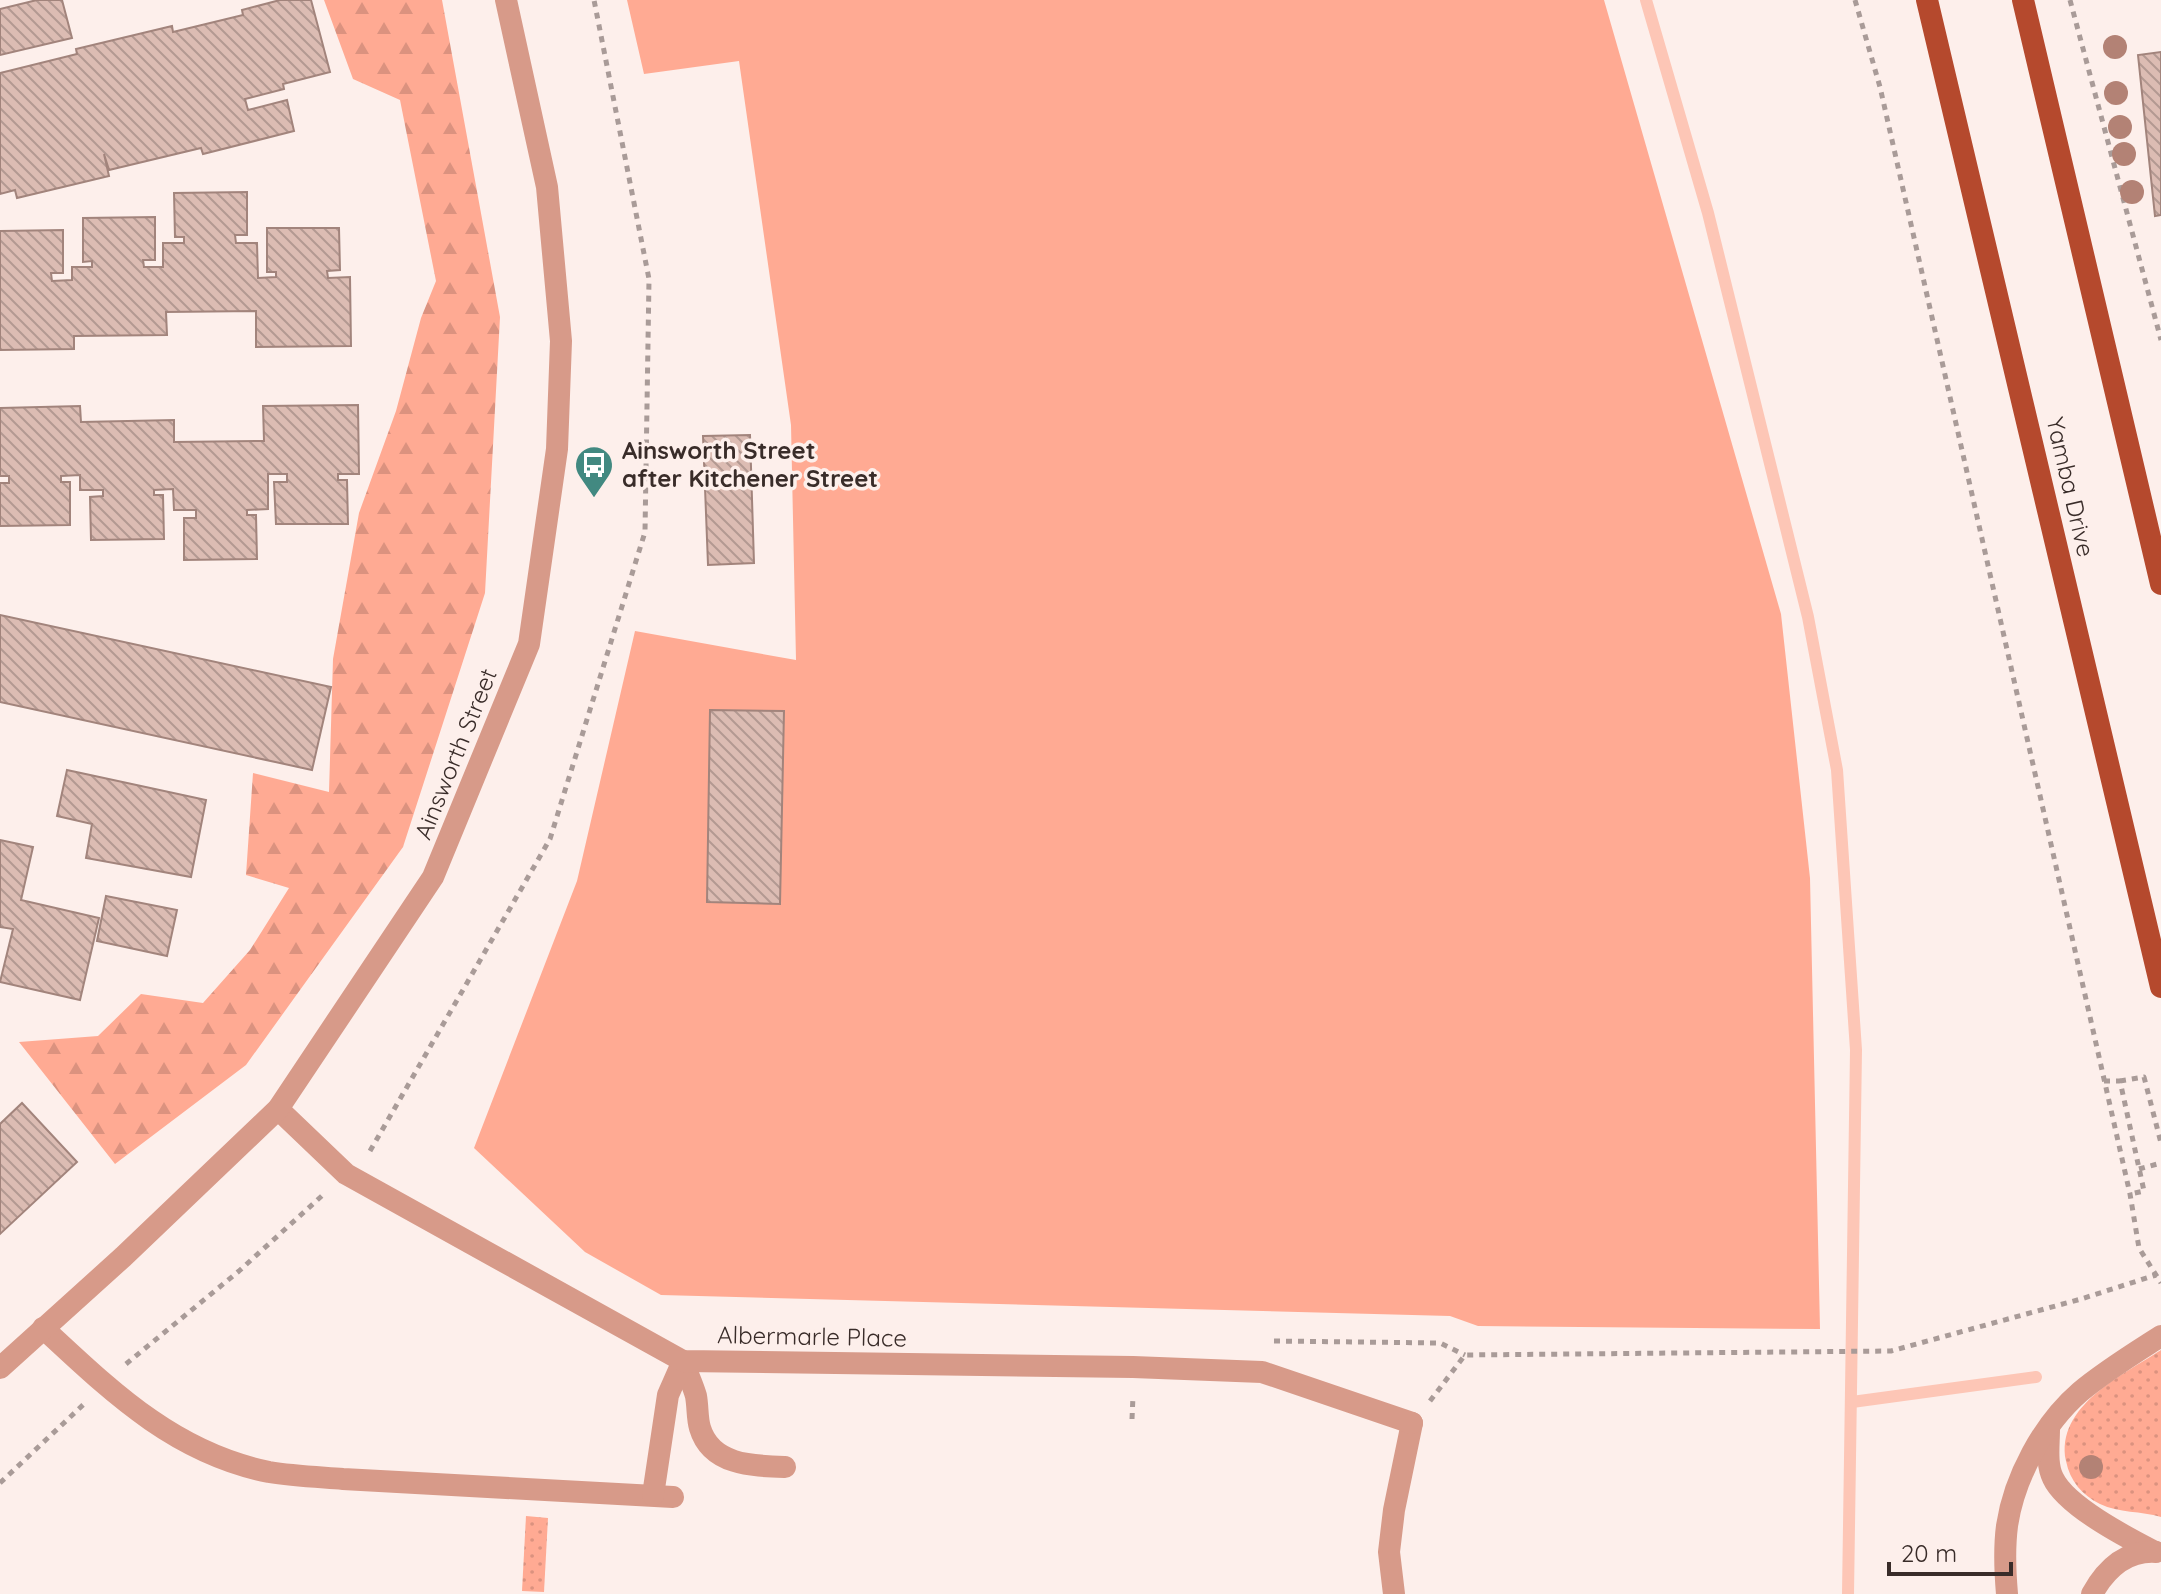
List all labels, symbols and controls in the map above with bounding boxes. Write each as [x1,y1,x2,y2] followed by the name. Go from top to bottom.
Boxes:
[2040,414,2102,560] street label: Yamba Drive
[622,435,878,493] place label: Ainsworth Street after Kitchener Street
[573,444,615,499] bus stop icon: Ainsworth Street after Kitchener Street
[407,664,503,843] street label: Ainsworth Street
[717,1319,907,1353] street label: Albermarle Place
[1889,1526,2011,1576] scale bar
[1901,1538,1957,1568] text: 20 m

